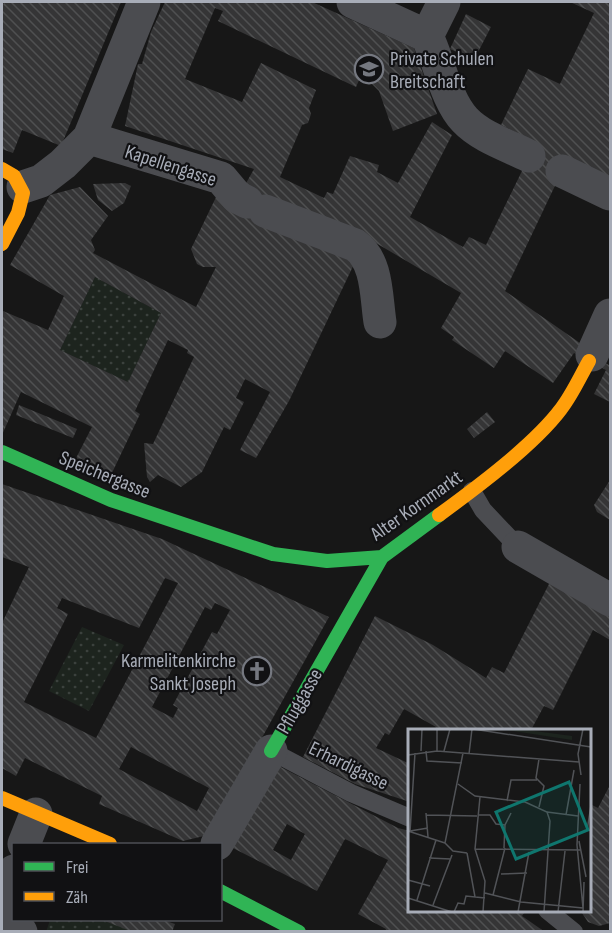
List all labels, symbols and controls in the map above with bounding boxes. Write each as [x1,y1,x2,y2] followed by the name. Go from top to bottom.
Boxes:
[390,47,494,94] place label: Private Schulen Breitschaft
[353,53,385,85] school or university icon: Private Schulen Breitschaft
[122,140,219,192] street label: Kapellengasse
[56,446,154,504] street label: Speichergasse
[365,465,467,547] street label: Alter Kornmarkt
[121,649,236,696] place label: Karmelitenkirche Sankt Joseph
[241,655,273,687] church icon: Karmelitenkirche Sankt Joseph
[272,665,328,738] street label: Pfluggasse
[408,729,591,912] inset map
[305,736,392,795] street label: Erhardigasse
[12,843,222,921] legend
[66,857,88,878] text: Frei
[66,887,88,908] text: Zäh

